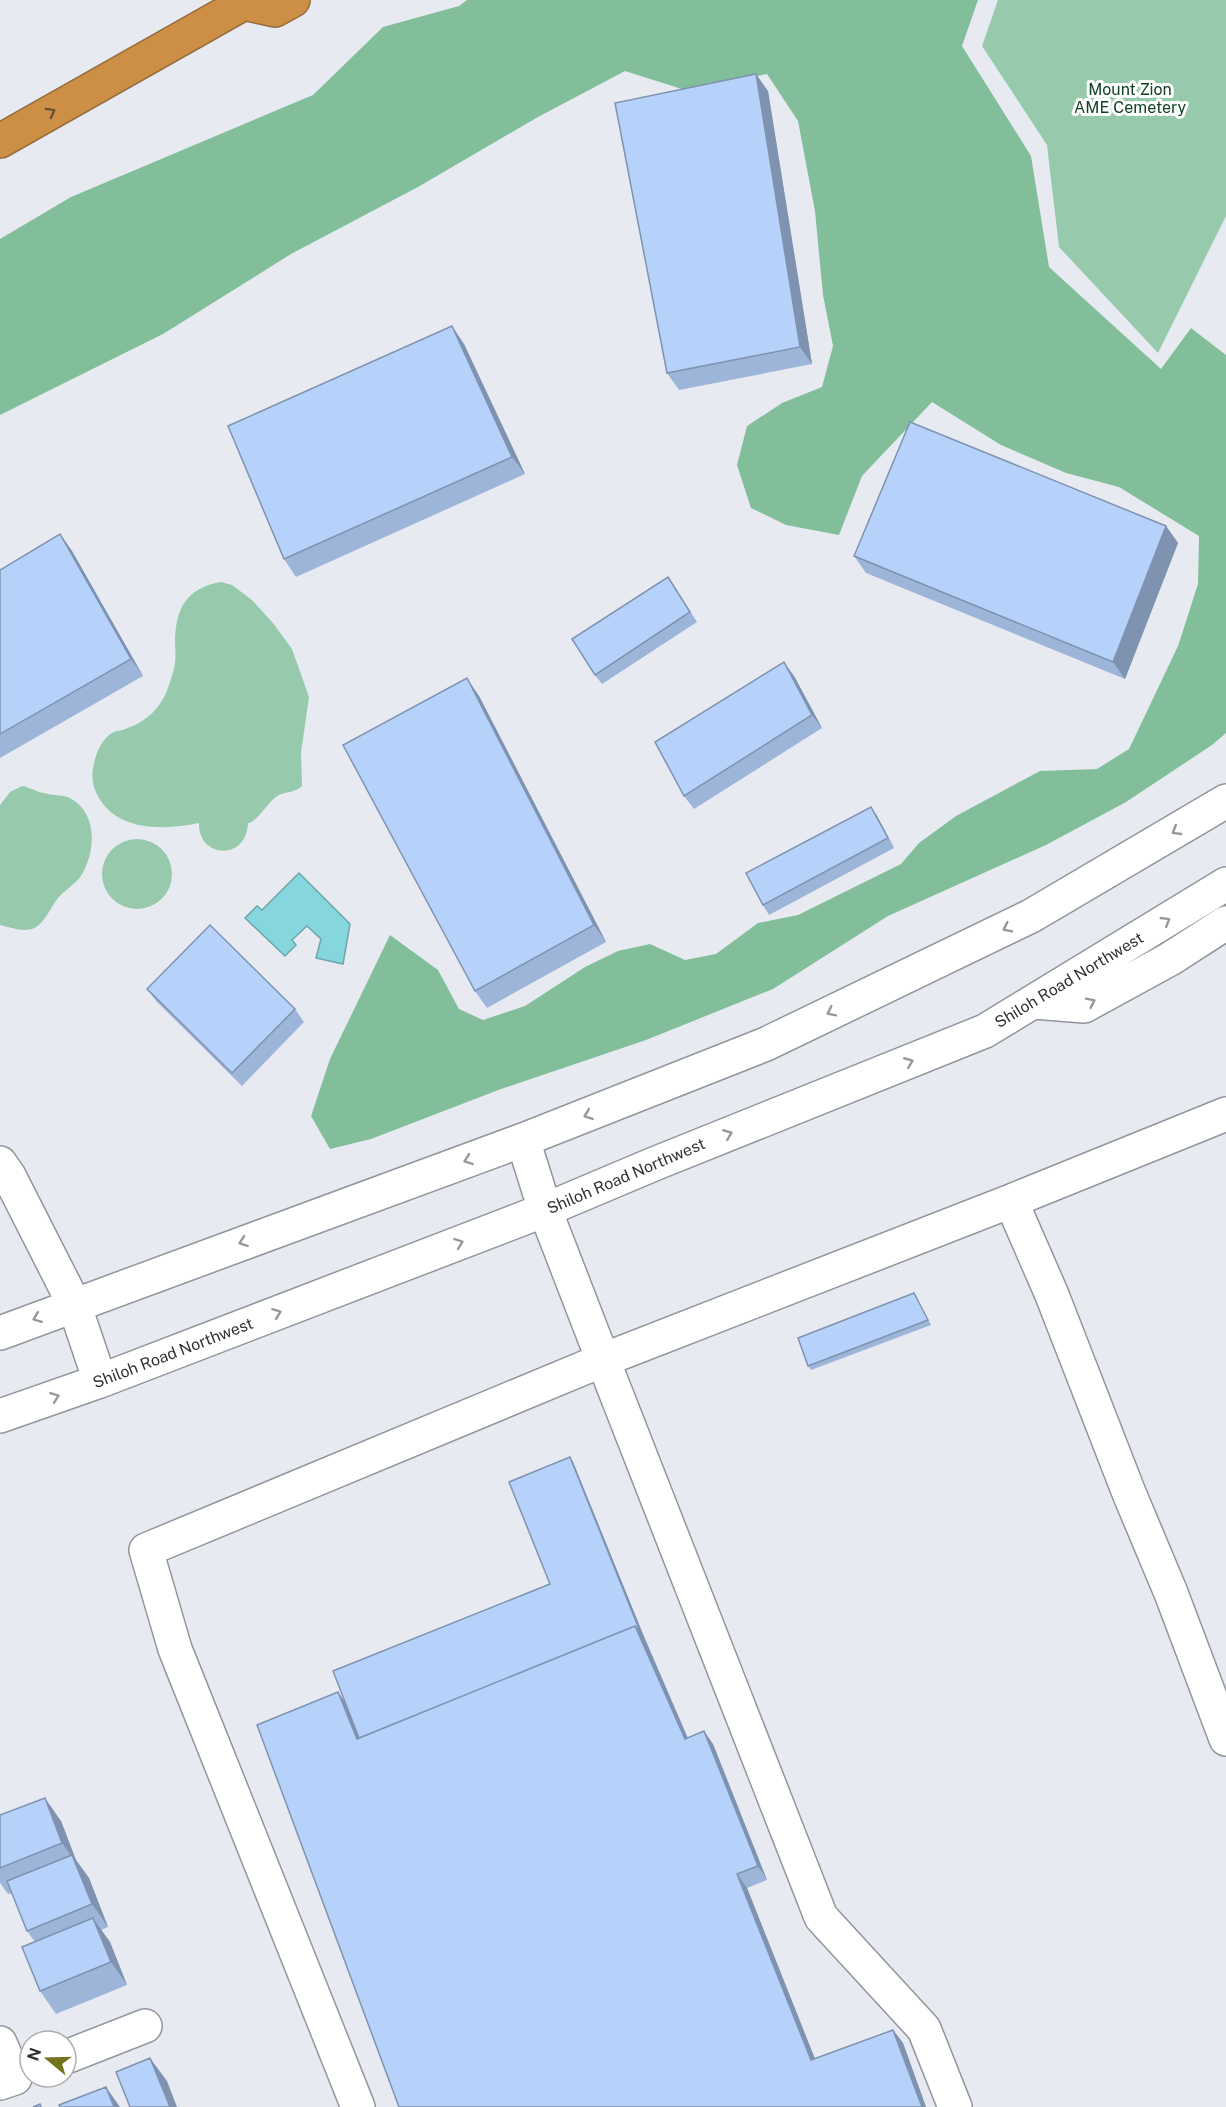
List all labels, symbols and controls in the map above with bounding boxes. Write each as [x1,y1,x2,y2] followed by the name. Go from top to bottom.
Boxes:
[1074,80,1186,117] park label: Mount Zion AME Cemetery
[45,108,55,119] one-way arrow
[1172,823,1182,835] one-way arrow
[1160,916,1170,928] one-way arrow
[1002,920,1013,932] one-way arrow
[991,928,1147,1032] street label: Shiloh Road Northwest
[1085,997,1096,1009] one-way arrow
[826,1005,837,1017] one-way arrow
[902,1057,913,1069] one-way arrow
[583,1108,594,1120] one-way arrow
[721,1129,732,1141] one-way arrow
[544,1134,708,1218] street label: Shiloh Road Northwest
[463,1153,474,1166] one-way arrow
[239,1235,249,1248] one-way arrow
[453,1238,464,1250] one-way arrow
[271,1308,282,1320] one-way arrow
[32,1311,43,1324] one-way arrow
[90,1314,256,1392] street label: Shiloh Road Northwest
[49,1391,60,1404] one-way arrow
[18,2029,78,2089] north arrow
[23,2045,45,2063] text: N

